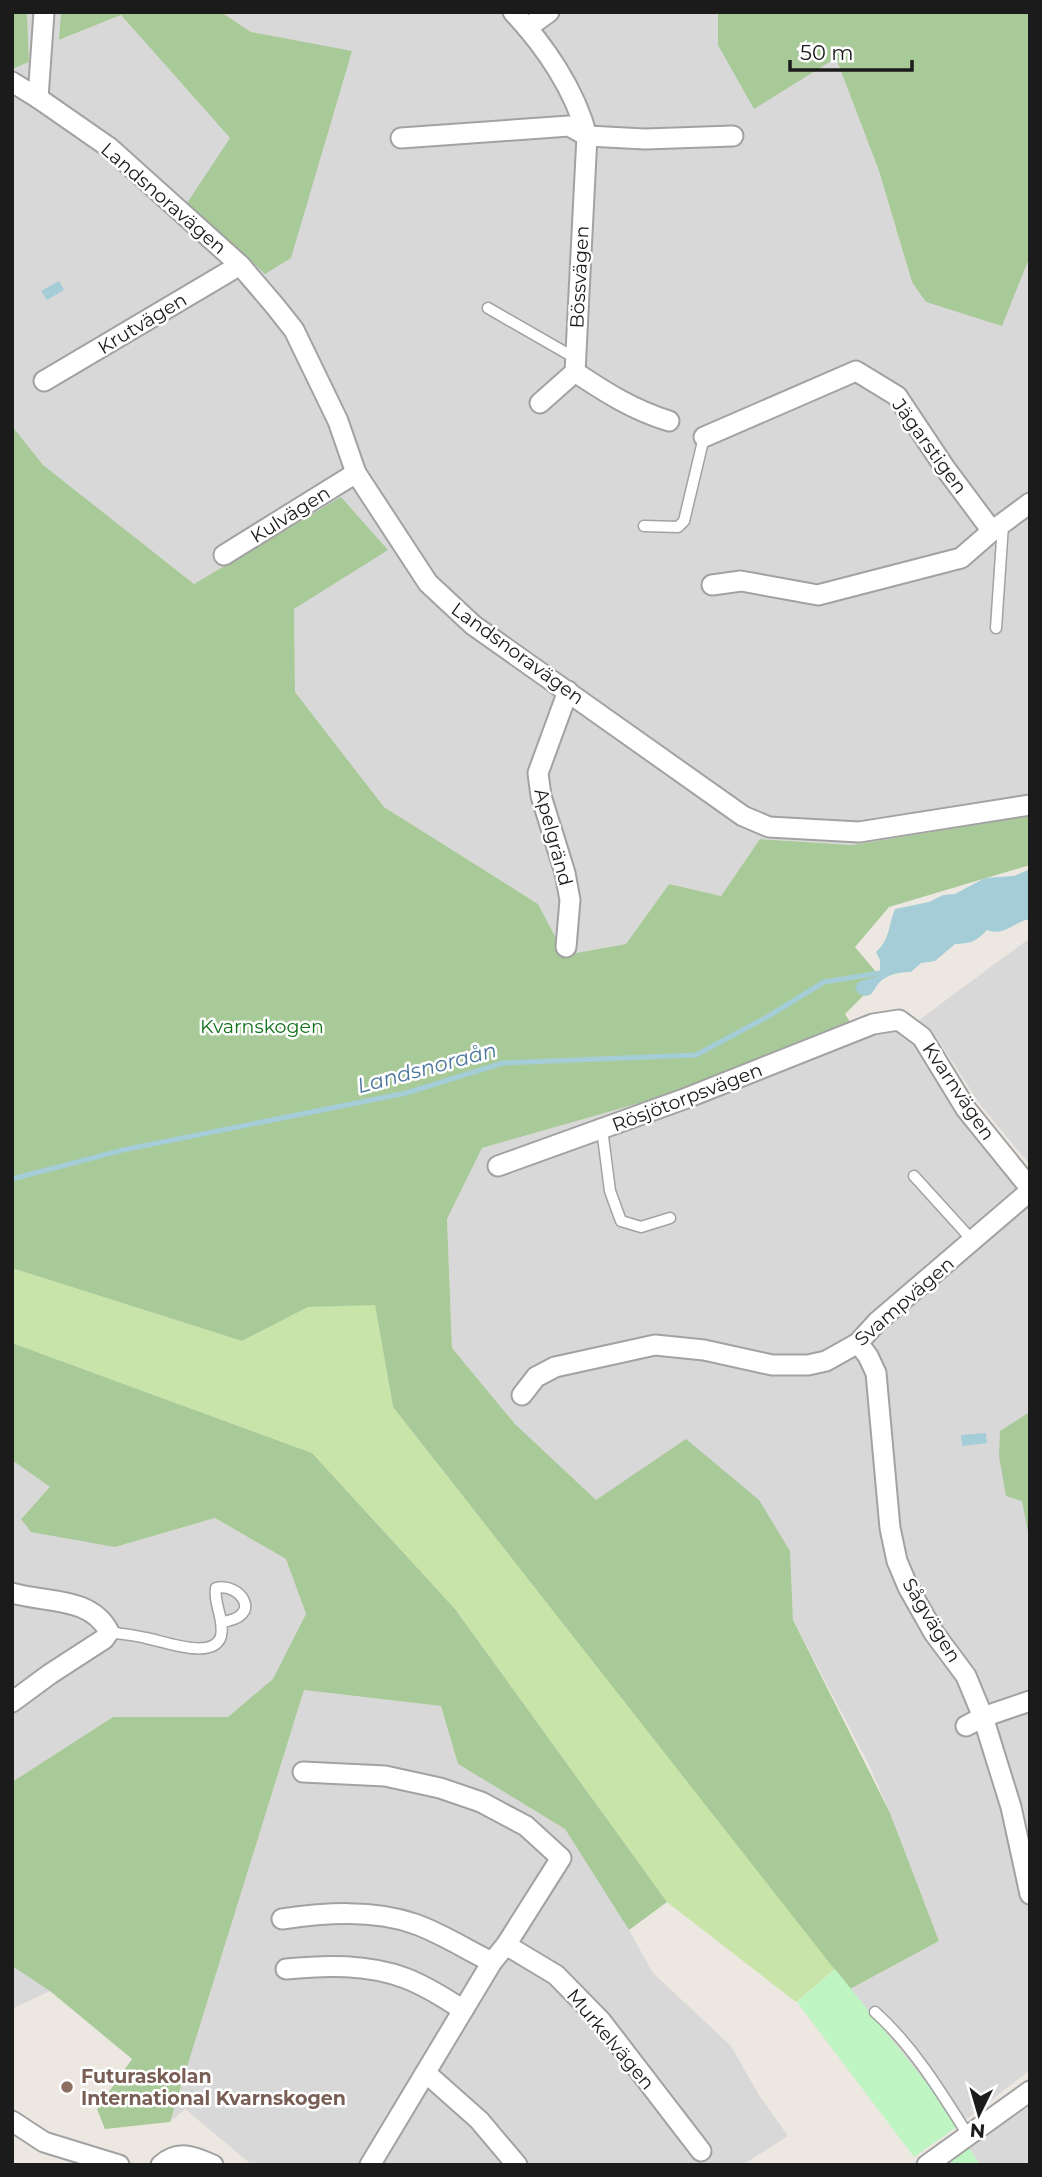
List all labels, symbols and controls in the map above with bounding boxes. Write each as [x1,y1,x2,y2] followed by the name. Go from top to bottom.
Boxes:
[790,28,912,72] scale bar
[800,40,854,65] text: 50 m
[96,138,231,259] street label: Landsnoravägen
[565,225,594,329] street label: Bössvägen
[94,288,191,359] street label: Krutvägen
[887,393,972,498] street label: Jägarstigen
[246,481,334,548] street label: Kulvägen
[447,598,589,709] street label: Landsnoravägen
[529,786,578,888] street label: Apelgränd
[200,1015,324,1038] park label: Kvarnskogen
[354,1037,499,1098] water label: Landsnoraån
[918,1038,1000,1144] street label: Kvarnvägen
[609,1058,766,1137] street label: Rösjötorpsvägen
[850,1252,959,1351] street label: Svampvägen
[897,1574,966,1667] street label: Sågvägen
[562,1984,659,2094] street label: Murkelvägen
[81,2065,346,2110] place label: Futuraskolan International Kvarnskogen
[59,2079,75,2095] marker: Futuraskolan International Kvarnskogen
[944,2079,1014,2149] north arrow
[969,2118,986,2143] text: N

